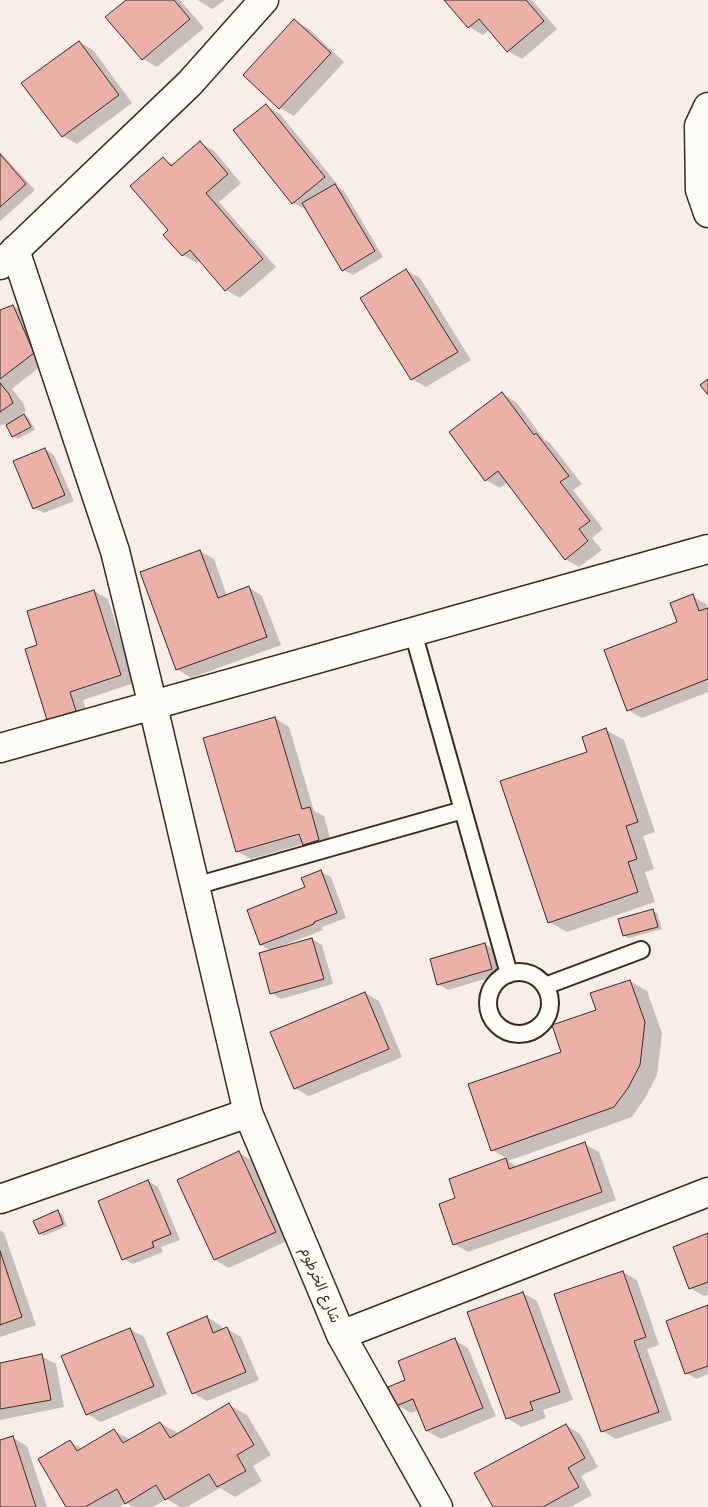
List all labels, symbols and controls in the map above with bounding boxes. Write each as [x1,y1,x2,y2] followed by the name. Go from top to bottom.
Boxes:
[296,1244,344,1326] street label: شارع الخرطوم

